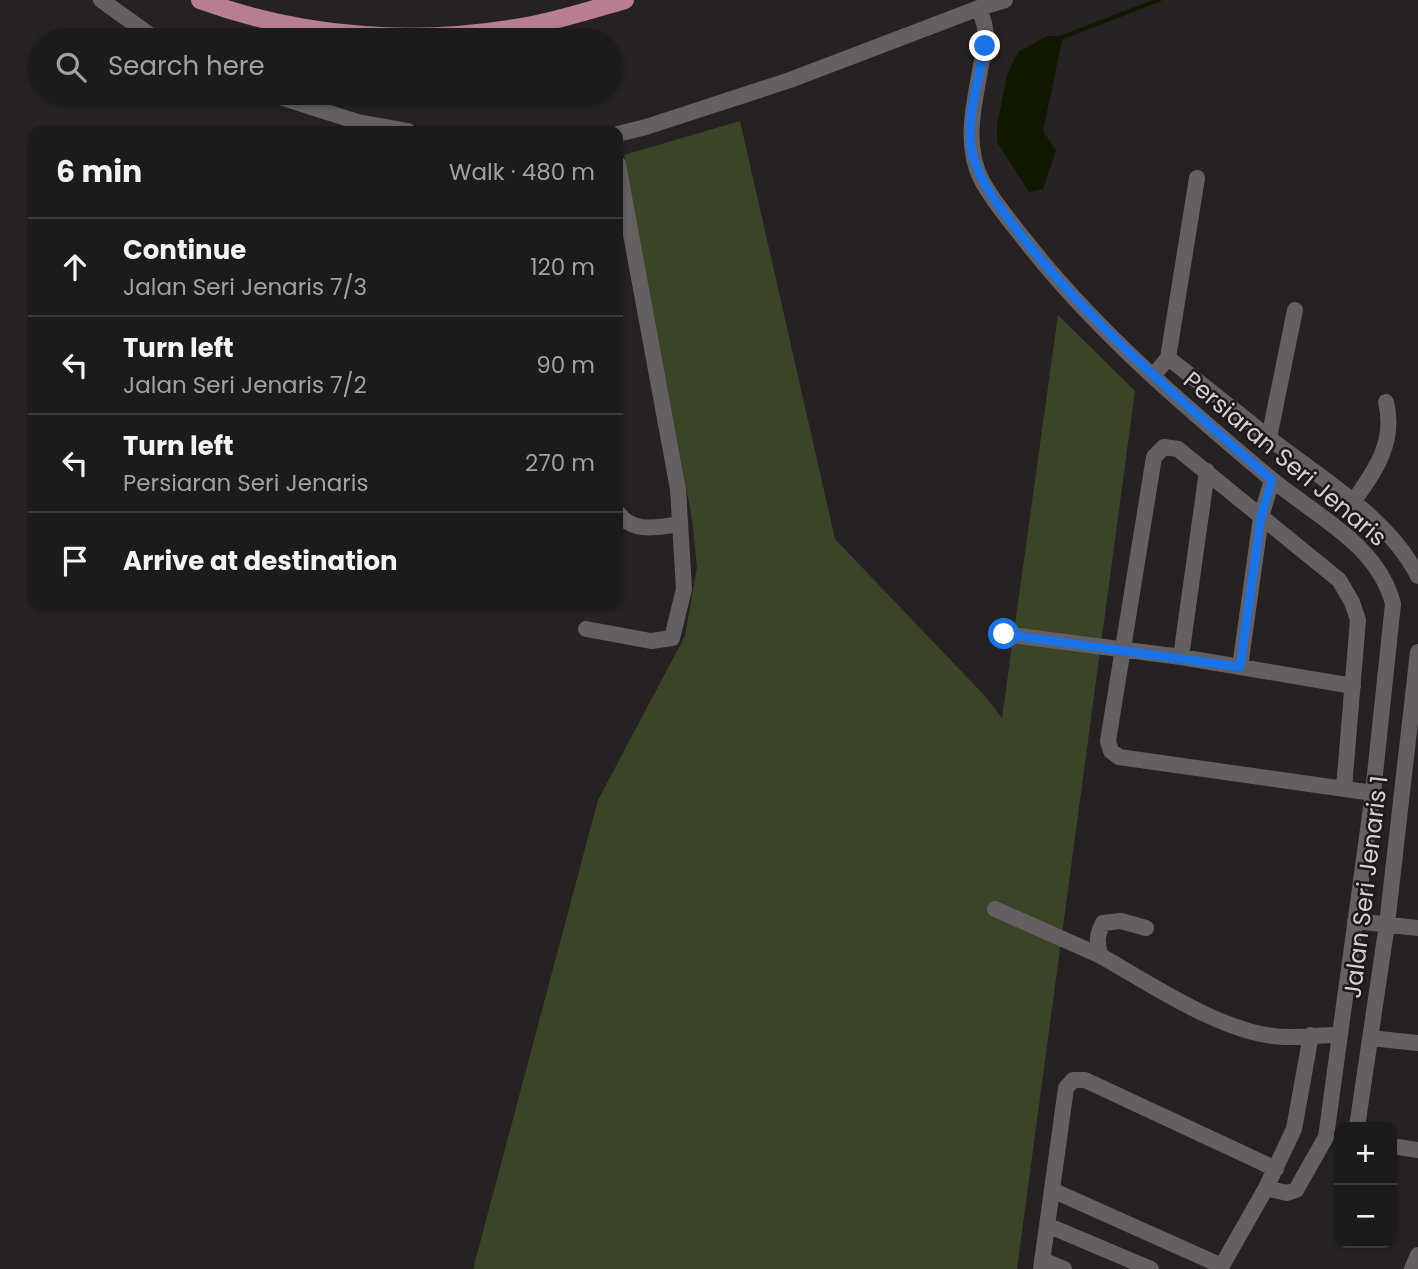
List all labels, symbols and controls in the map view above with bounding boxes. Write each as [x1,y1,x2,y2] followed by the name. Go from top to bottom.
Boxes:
[28,28,623,105] search box
[969,30,1000,61] route end
[52,48,90,86] icon: search
[108,48,265,84] text: Search here
[56,150,142,193] text: 6 min
[449,156,595,188] text: Walk · 480 m
[123,232,246,268] text: Continue
[56,248,94,286] icon: ahead
[530,251,595,283] text: 120 m
[123,271,367,303] text: Jalan Seri Jenaris 7/3
[123,330,234,366] text: Turn left
[56,346,94,384] icon: left
[536,349,595,381] text: 90 m
[1177,364,1394,554] street label: Persiaran Seri Jenaris
[123,369,367,401] text: Jalan Seri Jenaris 7/2
[123,428,234,464] text: Turn left
[56,444,94,482] icon: left
[525,447,595,479] text: 270 m
[123,467,368,499] text: Persiaran Seri Jenaris
[56,542,94,580] icon: arrive
[123,543,398,579] text: Arrive at destination
[988,618,1019,649] route start
[1335,774,1396,1000] street label: Jalan Seri Jenaris 1
[1334,1122,1397,1248] map controls
[1334,1122,1397,1185] button: +
[1334,1185,1397,1248] button: −

